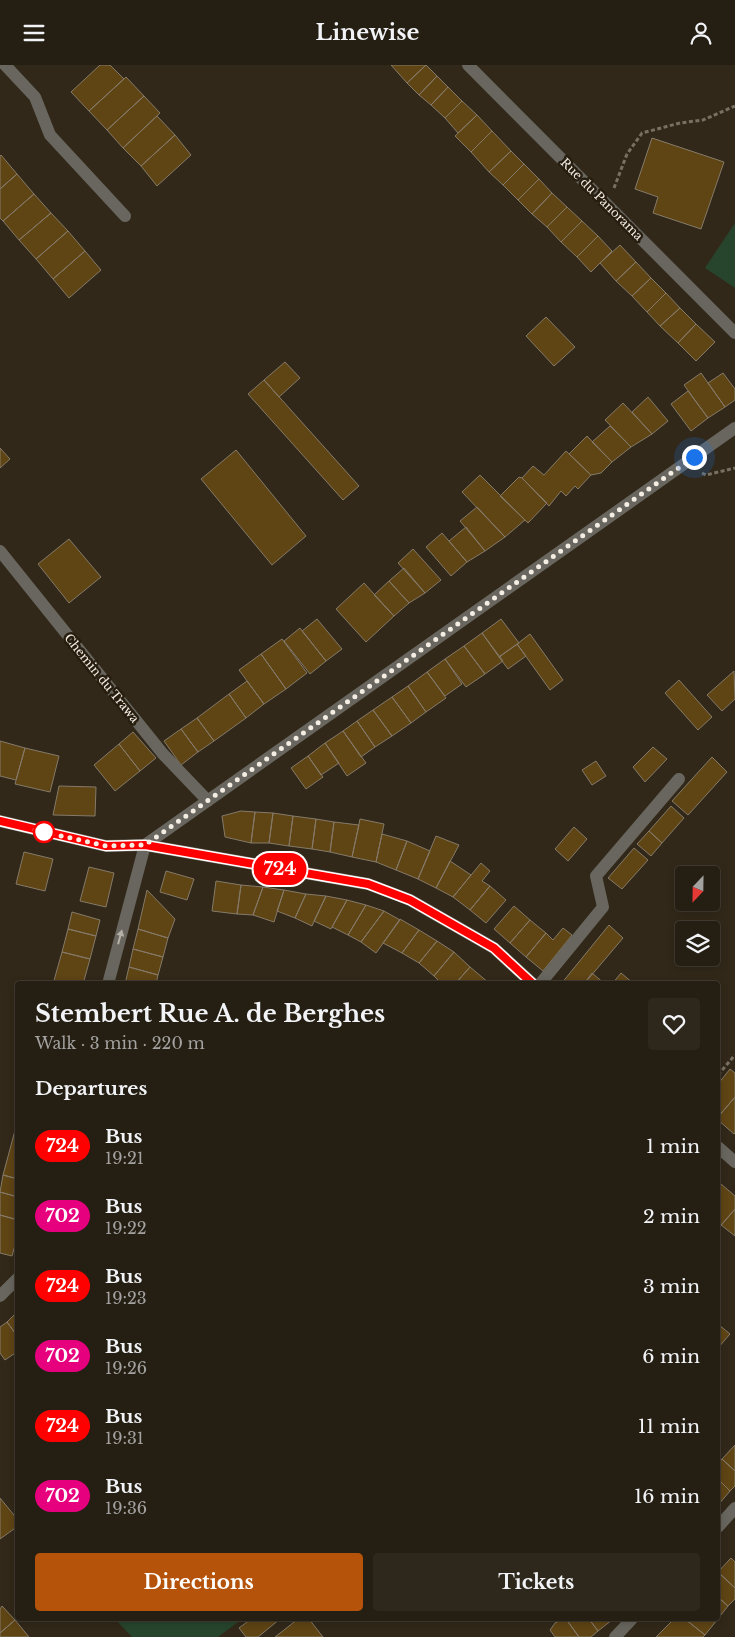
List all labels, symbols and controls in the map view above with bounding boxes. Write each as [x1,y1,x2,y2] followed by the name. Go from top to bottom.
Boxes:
[20,19,48,47] icon: menu
[316,19,419,46] text: Linewise
[687,19,715,47] icon: person
[558,155,646,243] street label: Rue du Panorama
[682,445,707,470] your location
[61,630,143,726] street label: Chemin du Trawa
[33,821,55,843] unlabelled marker
[251,853,309,885] line badge: 724
[264,858,296,880] text: 724
[675,866,720,911] north arrow
[675,866,720,966] map controls
[675,921,720,966] button: layers
[116,929,124,944] one-way arrow
[648,998,700,1050] button: heart
[35,999,385,1028] text: Stembert Rue A. de Berghes
[35,1033,205,1053] text: Walk · 3 min · 220 m
[35,1077,147,1100] text: Departures
[105,1125,142,1148] text: Bus
[46,1135,79,1157] text: 724
[646,1135,700,1158] text: 1 min
[105,1148,144,1168] text: 19:21
[105,1195,142,1218] text: Bus
[45,1205,80,1227] text: 702
[643,1205,700,1228] text: 2 min
[105,1218,147,1238] text: 19:22
[105,1265,142,1288] text: Bus
[46,1275,79,1297] text: 724
[643,1275,700,1298] text: 3 min
[105,1288,147,1308] text: 19:23
[105,1335,142,1358] text: Bus
[45,1345,80,1367] text: 702
[642,1345,700,1368] text: 6 min
[105,1358,147,1378] text: 19:26
[105,1405,142,1428] text: Bus
[46,1415,79,1437] text: 724
[638,1415,700,1438] text: 11 min
[105,1428,144,1448] text: 19:31
[105,1475,142,1498] text: Bus
[45,1485,80,1507] text: 702
[634,1485,700,1508] text: 16 min
[105,1498,147,1518] text: 19:36
[35,1553,363,1611] button: Directions
[373,1553,700,1611] button: Tickets

